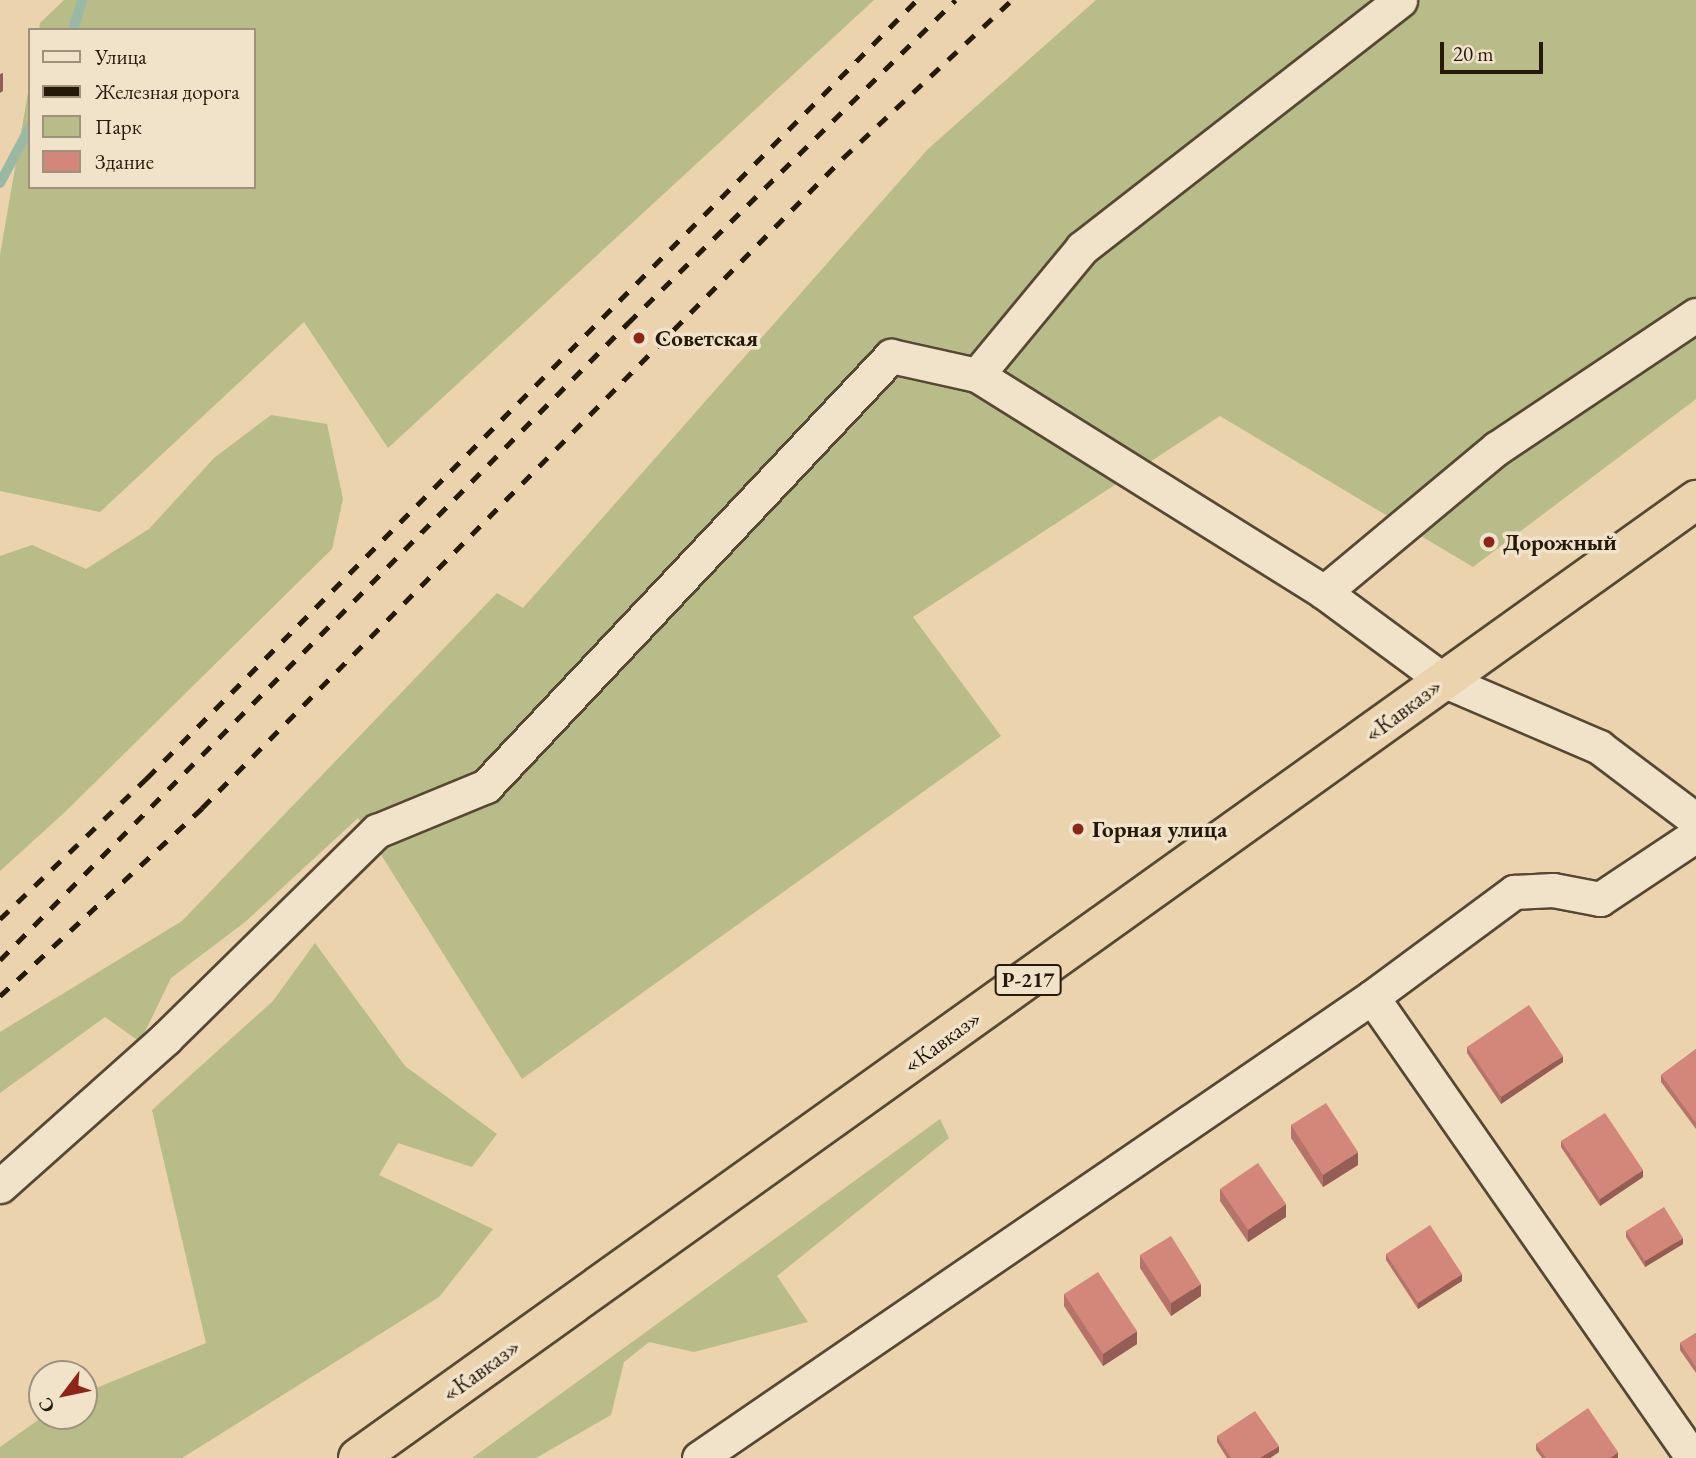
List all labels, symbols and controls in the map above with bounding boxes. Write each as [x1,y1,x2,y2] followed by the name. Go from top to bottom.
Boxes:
[28,28,256,189] legend
[1444,28,1547,72] scale bar
[1453,40,1494,67] text: 20 m
[95,43,147,70] text: Улица
[95,78,240,105] text: Железная дорога
[95,113,142,140] text: Парк
[95,148,154,175] text: Здание
[655,324,758,352] place label: Советская
[629,328,649,348] marker: Советская
[1503,528,1617,556] place label: Дорожный
[1481,534,1497,550] marker: Дорожный
[1359,672,1447,748] street label: «Кавказ»
[1092,815,1227,843] place label: Горная улица
[1070,821,1086,837] marker: Горная улица
[993,962,1063,998] road number: Р-217
[898,1003,986,1079] street label: «Кавказ»
[437,1332,525,1408] street label: «Кавказ»
[28,1360,98,1430] north arrow
[32,1393,61,1418] text: С

